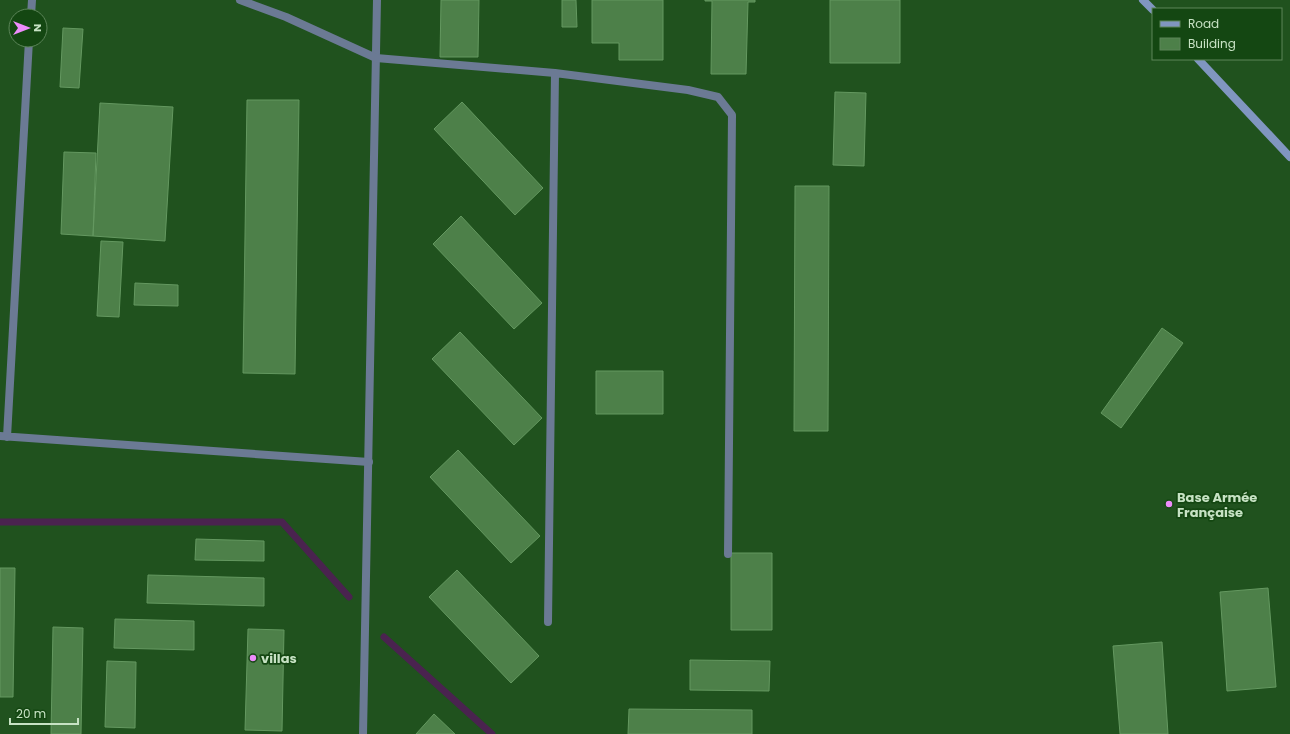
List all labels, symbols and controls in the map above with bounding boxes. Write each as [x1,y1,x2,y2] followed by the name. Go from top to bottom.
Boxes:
[8,8,48,48] north arrow
[1152,8,1282,60] legend
[1188,15,1219,32] text: Road
[30,24,46,32] text: N
[1188,35,1236,52] text: Building
[1177,488,1257,522] place label: Base Armée Française
[1164,499,1174,509] marker: Base Armée Française
[261,649,297,668] place label: villas
[248,653,258,663] marker: villas
[10,700,78,726] scale bar
[16,705,46,722] text: 20 m

